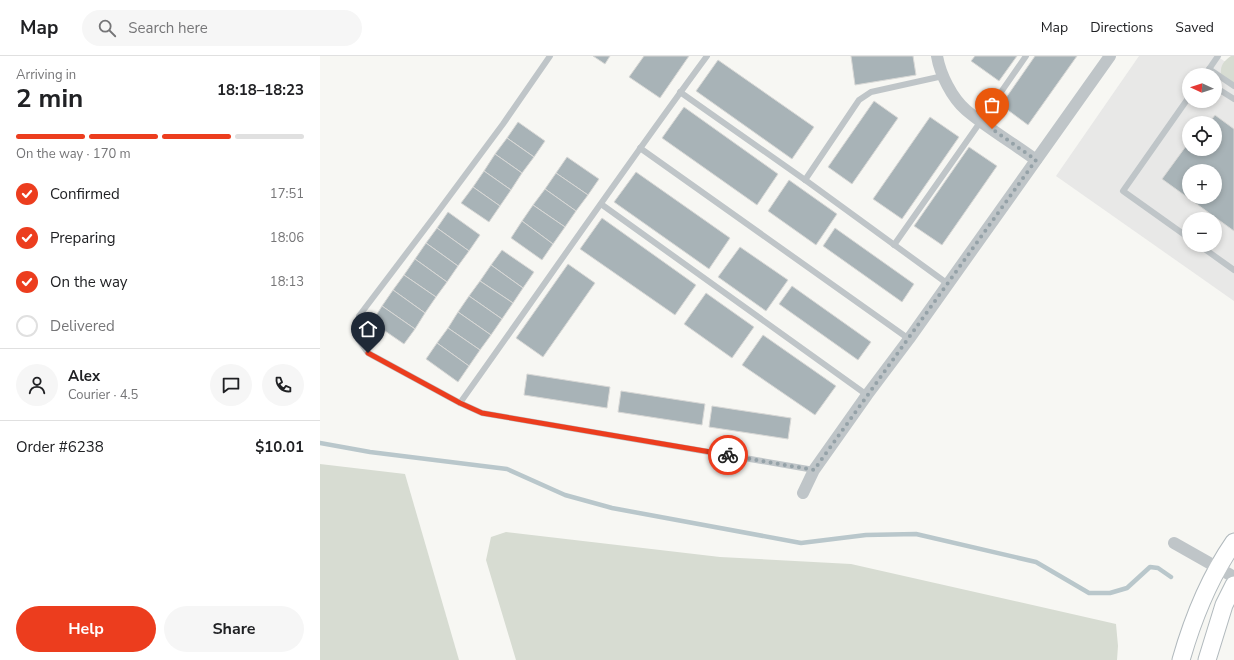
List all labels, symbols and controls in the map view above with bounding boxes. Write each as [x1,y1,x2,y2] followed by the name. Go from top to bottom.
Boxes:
[82,10,362,46] search box
[20,15,58,41] text: Map
[96,17,118,39] icon: search
[128,18,208,38] text: Search here
[1041,18,1068,37] text: Map
[1090,18,1153,37] text: Directions
[1175,18,1214,37] text: Saved
[16,66,76,84] text: Arriving in
[1182,68,1222,108] north arrow
[1182,68,1222,252] map controls
[217,80,304,100] text: 18:18–18:23
[16,81,83,116] text: 2 min
[975,88,1009,129] pin
[981,94,1003,116] icon: bag
[1182,116,1222,156] button: locate
[16,145,131,163] text: On the way · 170 m
[1182,164,1222,204] button: +
[16,183,38,205] icon: check
[50,184,120,204] text: Confirmed
[270,185,304,203] text: 17:51
[1182,212,1222,252] button: −
[16,227,38,249] icon: check
[50,228,115,248] text: Preparing
[270,229,304,247] text: 18:06
[16,271,38,293] icon: check
[50,272,128,292] text: On the way
[270,273,304,291] text: 18:13
[351,312,385,353] pin
[50,316,115,336] text: Delivered
[357,318,379,340] icon: home
[16,364,58,406] button: person
[210,364,252,406] button: chat
[262,364,304,406] button: phone
[68,366,100,386] text: Alex
[68,386,138,404] text: Courier · 4.5
[708,435,748,475] courier
[16,437,104,457] text: Order #6238
[255,437,304,457] text: $10.01
[717,444,739,466] icon: bike
[16,606,156,652] button: Help
[164,606,304,652] button: Share

